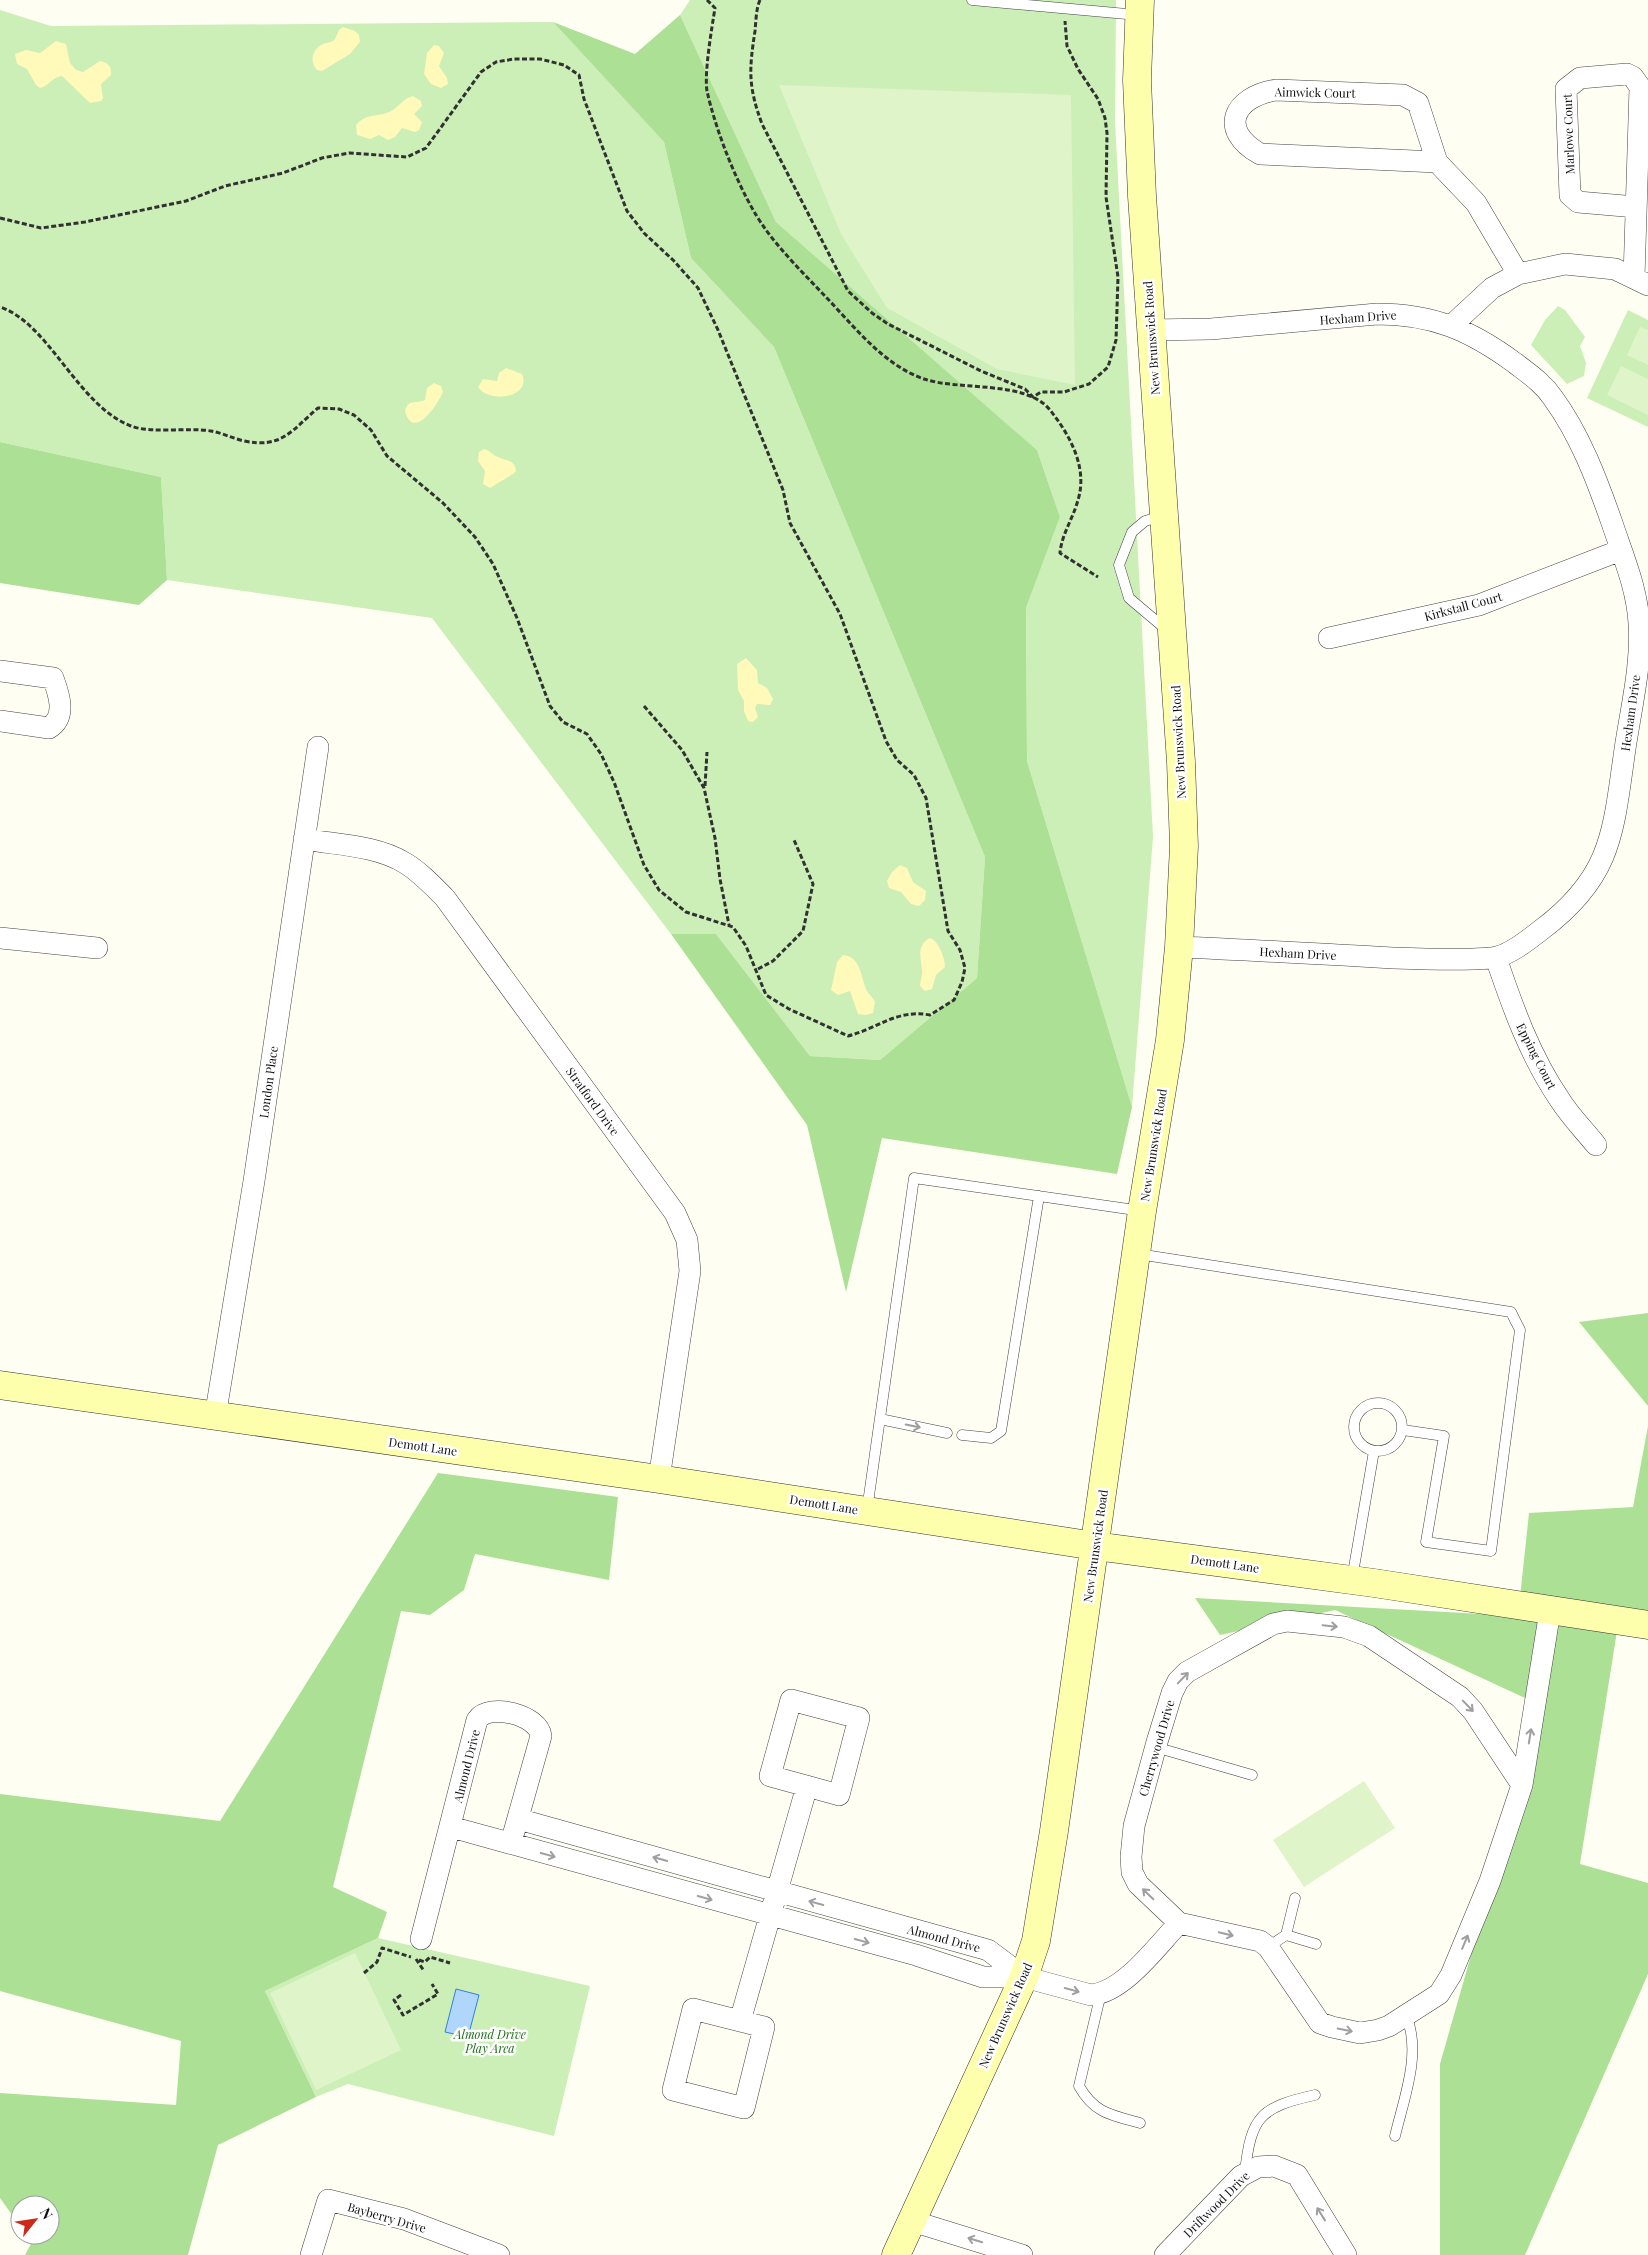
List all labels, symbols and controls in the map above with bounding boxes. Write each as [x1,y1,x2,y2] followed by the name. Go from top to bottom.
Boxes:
[1273,83,1356,101] street label: Aimwick Court
[1559,93,1577,175] street label: Marlowe Court
[1139,281,1163,395] street label: New Brunswick Road
[1319,306,1397,328] street label: Hexham Drive
[1422,588,1504,624] street label: Kirkstall Court
[1617,674,1643,752] street label: Hexham Drive
[1167,685,1189,799] street label: New Brunswick Road
[1259,943,1337,963] street label: Hexham Drive
[1513,1020,1561,1093] street label: Epping Court
[255,1045,281,1119] street label: London Place
[563,1064,623,1138] street label: Stratford Drive
[1136,1088,1170,1202] street label: New Brunswick Road
[905,1422,921,1431] one-way arrow
[388,1433,458,1459] street label: Demott Lane
[1079,1489,1111,1603] street label: New Brunswick Road
[789,1491,859,1517] street label: Demott Lane
[1190,1550,1260,1576] street label: Demott Lane
[1321,1621,1337,1631] one-way arrow
[1177,1672,1189,1684] one-way arrow
[1135,1698,1177,1798] street label: Cherrywood Drive
[1462,1700,1474,1712] one-way arrow
[449,1728,483,1805] street label: Almond Drive
[1526,1729,1536,1745] one-way arrow
[540,1851,556,1860] one-way arrow
[652,1854,668,1863] one-way arrow
[1142,1888,1155,1900] one-way arrow
[696,1894,712,1903] one-way arrow
[808,1898,824,1907] one-way arrow
[905,1920,982,1955] street label: Almond Drive
[1218,1930,1234,1939] one-way arrow
[1460,1935,1470,1950] one-way arrow
[853,1936,869,1946] one-way arrow
[975,1960,1035,2070] street label: New Brunswick Road
[1063,1985,1079,1995] one-way arrow
[1337,2025,1353,2035] one-way arrow
[452,2026,526,2056] park label: Almond Drive Play Area
[1179,2167,1253,2241] street label: Driftwood Drive
[10,2195,60,2245] north arrow
[346,2198,428,2236] street label: Bayberry Drive
[36,2204,57,2222] text: N
[1315,2207,1325,2221] one-way arrow
[967,2235,983,2245] one-way arrow

